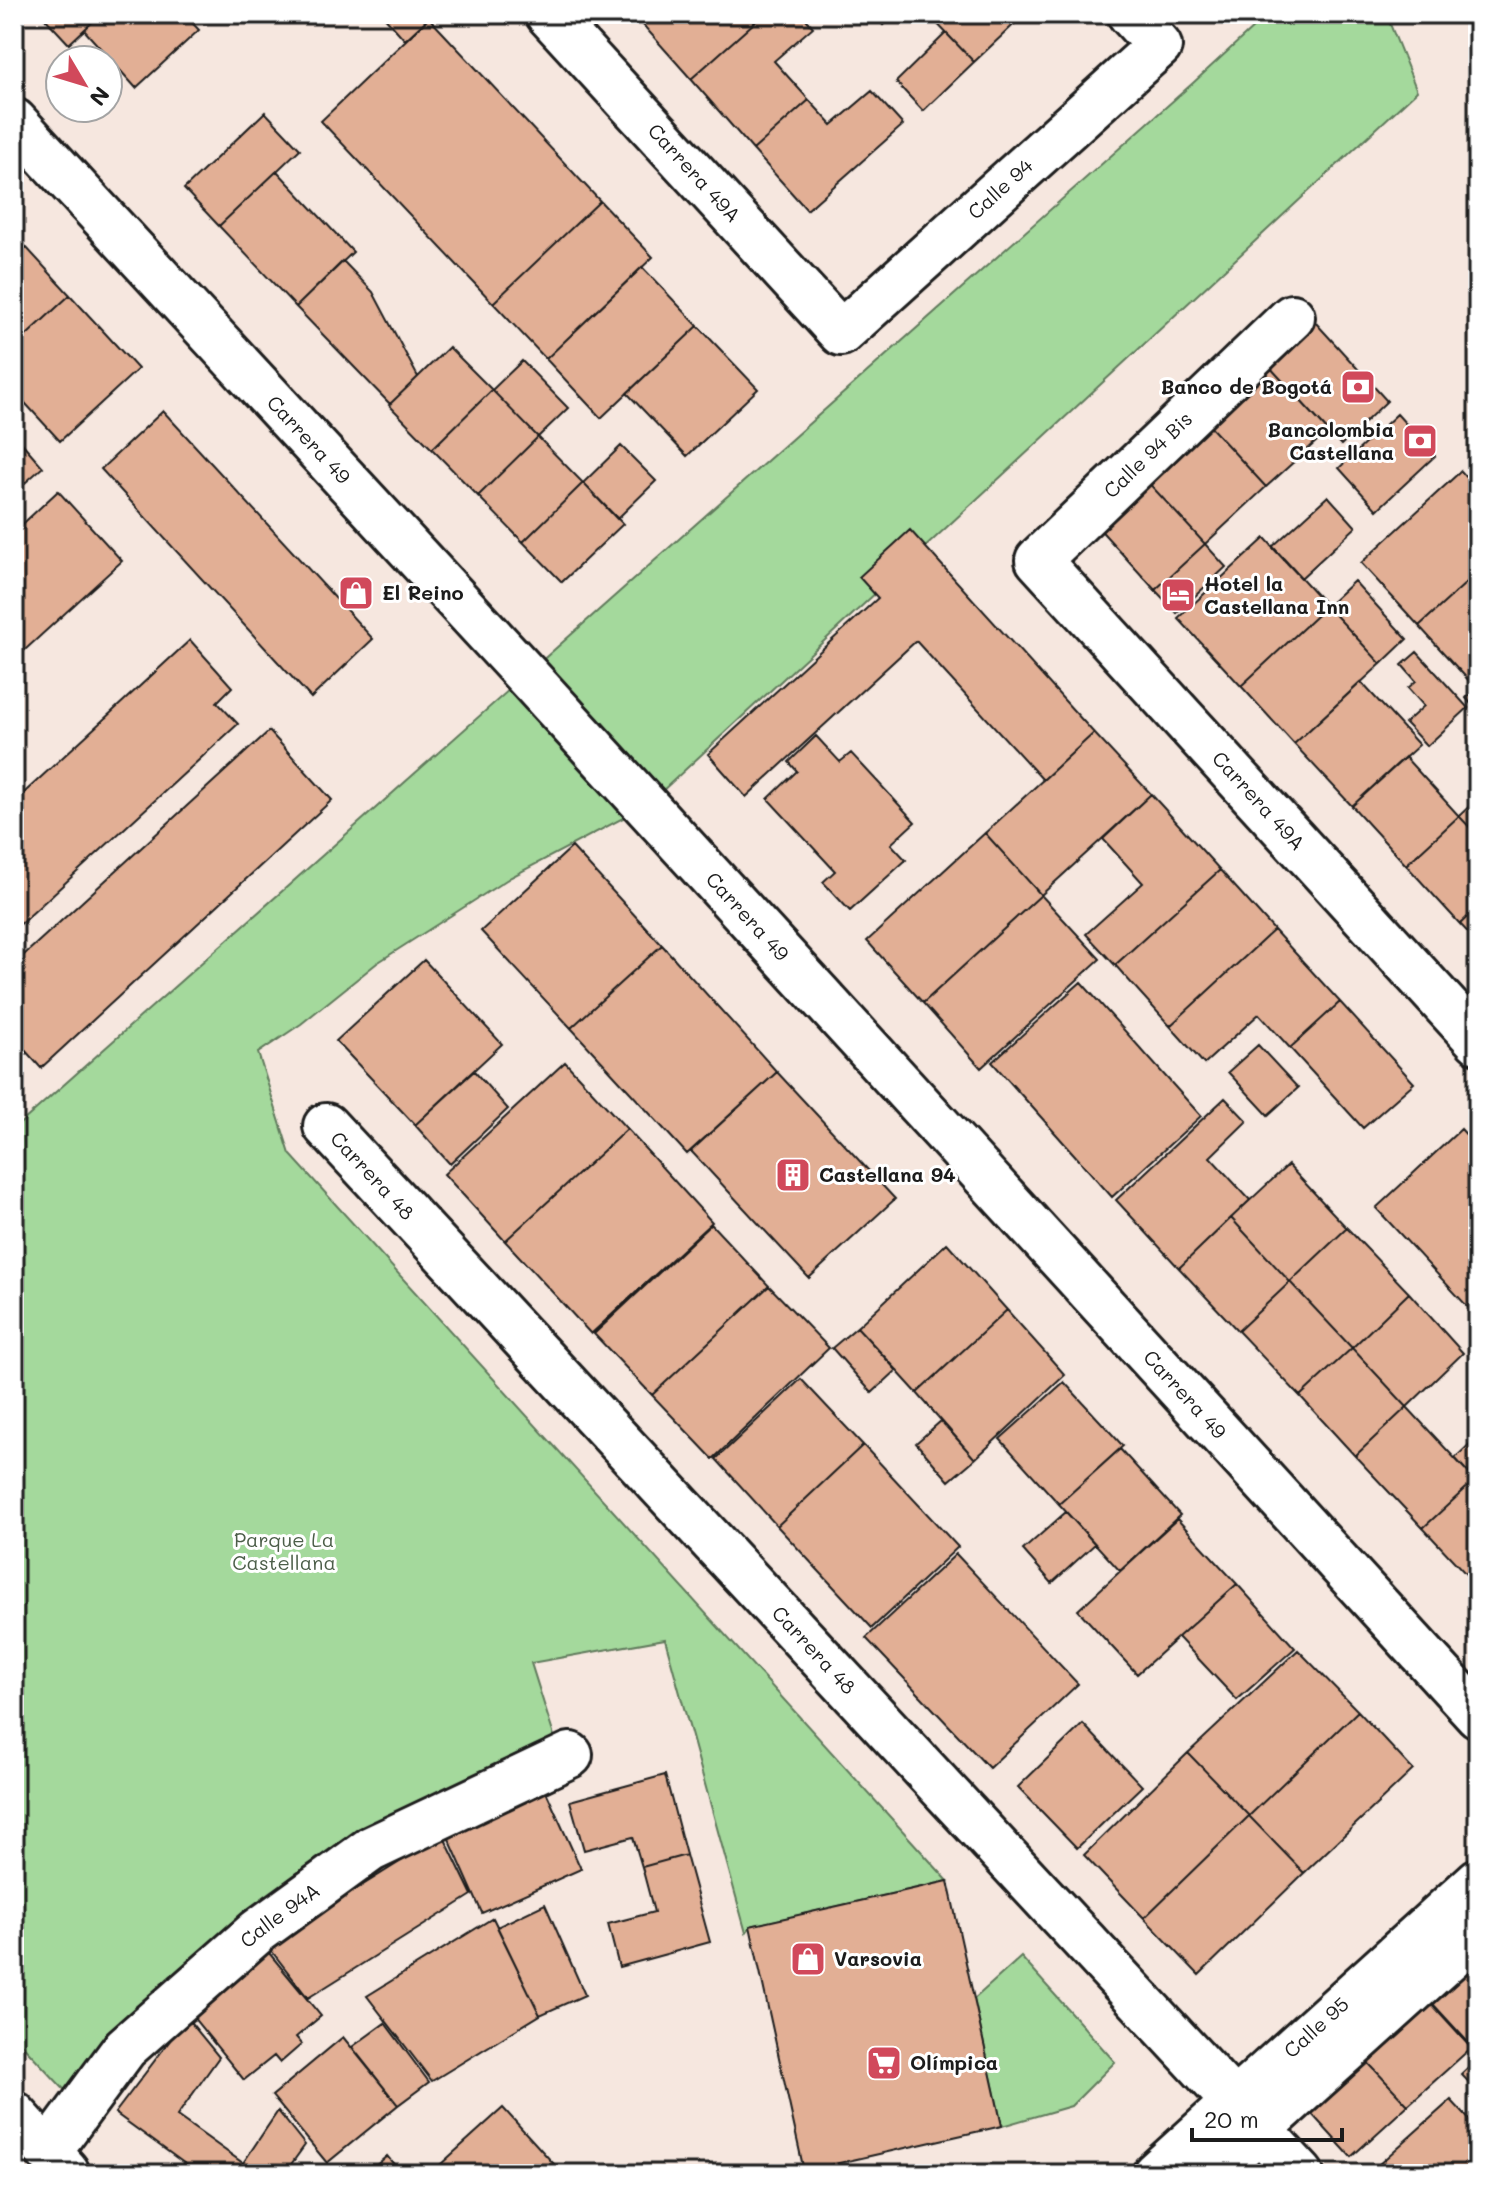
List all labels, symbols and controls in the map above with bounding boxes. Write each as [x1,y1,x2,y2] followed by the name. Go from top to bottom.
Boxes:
[44,44,124,124] north arrow
[84,81,117,112] text: N
[643,117,747,227] street label: Carrera 49A
[962,152,1038,224] street label: Calle 94
[1339,368,1377,406] bank icon: Banco de Bogotá
[1161,373,1332,399] place label: Banco de Bogotá
[262,389,357,489] street label: Carrera 49
[1097,405,1197,503] street label: Calle 94 Bis
[1267,416,1394,465] place label: Bancolombia Castellana
[1401,422,1439,460] bank icon: Bancolombia Castellana
[1204,570,1349,619] place label: Hotel la Castellana Inn
[337,574,375,612] shop icon: El Reino
[1159,576,1197,614] hotel icon: Hotel la Castellana Inn
[382,579,464,605] place label: El Reino
[1207,745,1311,855] street label: Carrera 49A
[701,866,795,966] street label: Carrera 49
[325,1125,421,1225] street label: Carrera 48
[774,1156,812,1194] building icon: Castellana 94
[819,1161,956,1187] place label: Castellana 94
[1138,1344,1233,1444] street label: Carrera 49
[232,1526,336,1575] park label: Parque La Castellana
[767,1600,862,1699] street label: Carrera 48
[234,1877,324,1953] street label: Calle 94A
[789,1940,827,1978] shop icon: Varsovia
[834,1945,922,1971] place label: Varsovia
[1278,1991,1354,2063] street label: Calle 95
[865,2044,903,2082] supermarket icon: Olímpica
[910,2049,998,2075] place label: Olímpica
[1192,2092,1342,2142] scale bar
[1204,2103,1259,2134] text: 20 m

